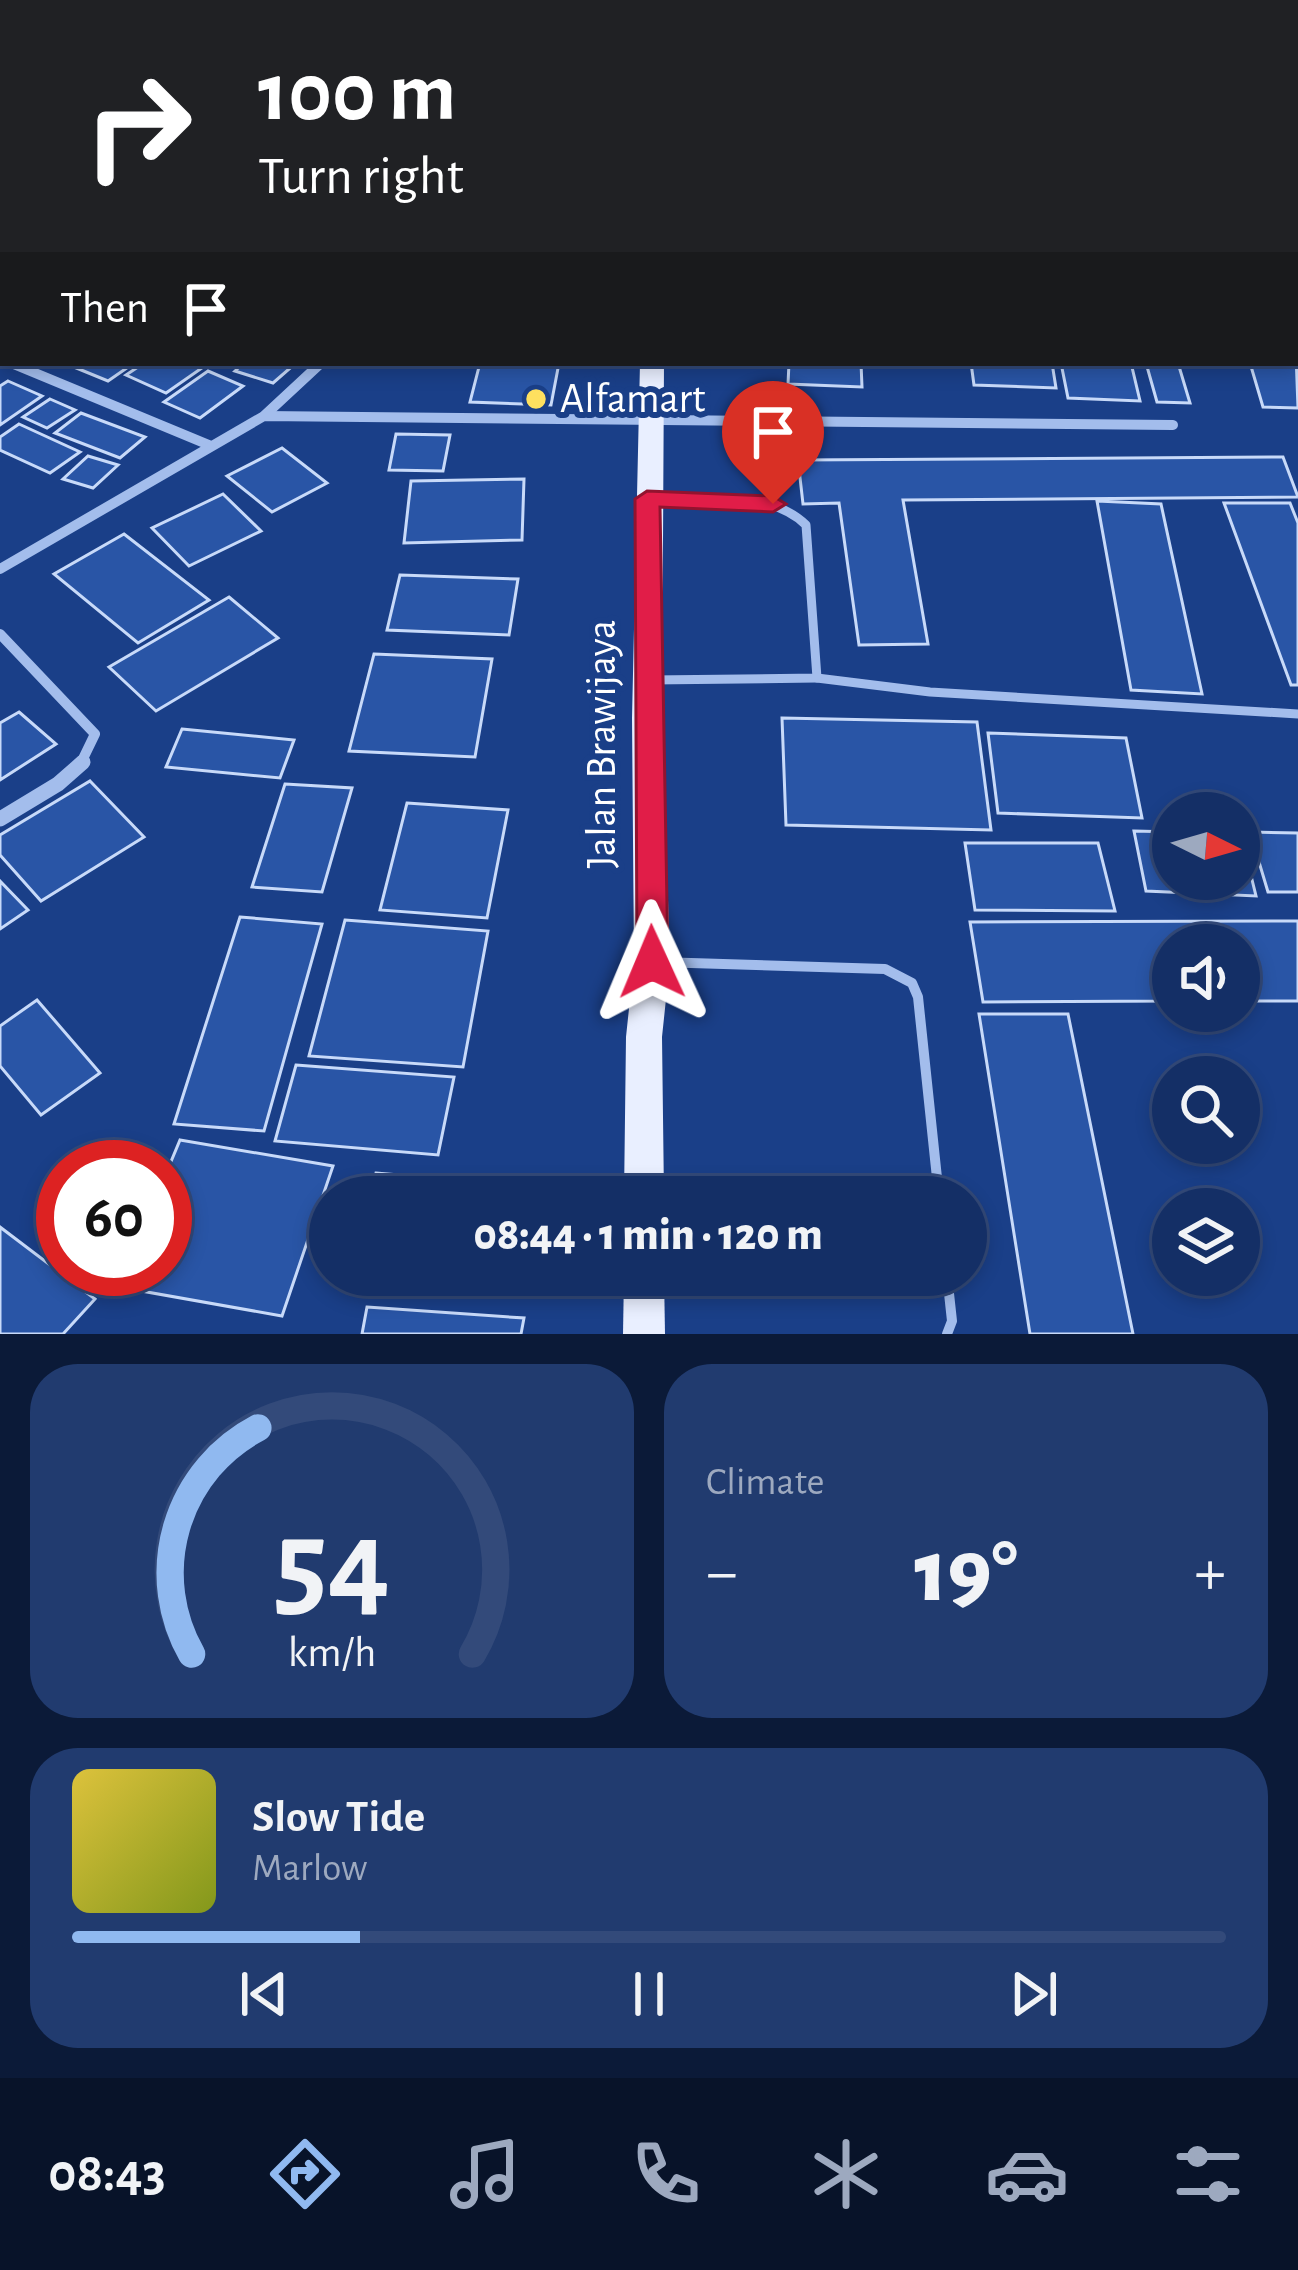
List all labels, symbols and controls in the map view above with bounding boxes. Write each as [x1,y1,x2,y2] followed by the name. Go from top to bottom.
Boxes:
[60,48,216,204] icon: right
[258,52,456,136] text: 100 m
[258,150,464,204] text: Turn right
[173,276,239,342] icon: arrive
[60,286,149,331] text: Then
[560,378,706,420] place label: Alfamart
[722,381,824,504] pin
[523,386,549,412] marker: Alfamart
[740,399,806,465] icon: arrive
[581,620,623,868] street label: Jalan Brawijaya
[1152,792,1260,900] north arrow
[1152,792,1260,1296] map controls
[589,899,715,1025] position arrow
[1152,924,1260,1032] button: sound
[1152,1056,1260,1164] button: search
[36,1140,192,1296] speed limit sign: 60
[1152,1188,1260,1296] button: layers
[473,1213,823,1258] text: 08:44 · 1 min · 120 m
[706,1463,824,1502] text: Climate
[274,1503,390,1628] text: 54
[914,1528,1018,1618] text: 19°
[706,1540,738,1606] text: −
[1194,1540,1226,1606] text: +
[288,1632,376,1675] text: km/h
[252,1795,425,1840] text: Slow Tide
[252,1849,367,1888] text: Marlow
[231,1961,297,2027] icon: previous
[616,1961,682,2027] icon: pause
[1001,1961,1067,2027] icon: next
[263,2132,347,2216] icon: directions
[443,2132,527,2216] icon: music
[624,2132,708,2216] icon: phone
[804,2132,888,2216] icon: climate
[985,2132,1069,2216] icon: car
[1166,2132,1250,2216] icon: filters
[48,2147,166,2201] text: 08:43

